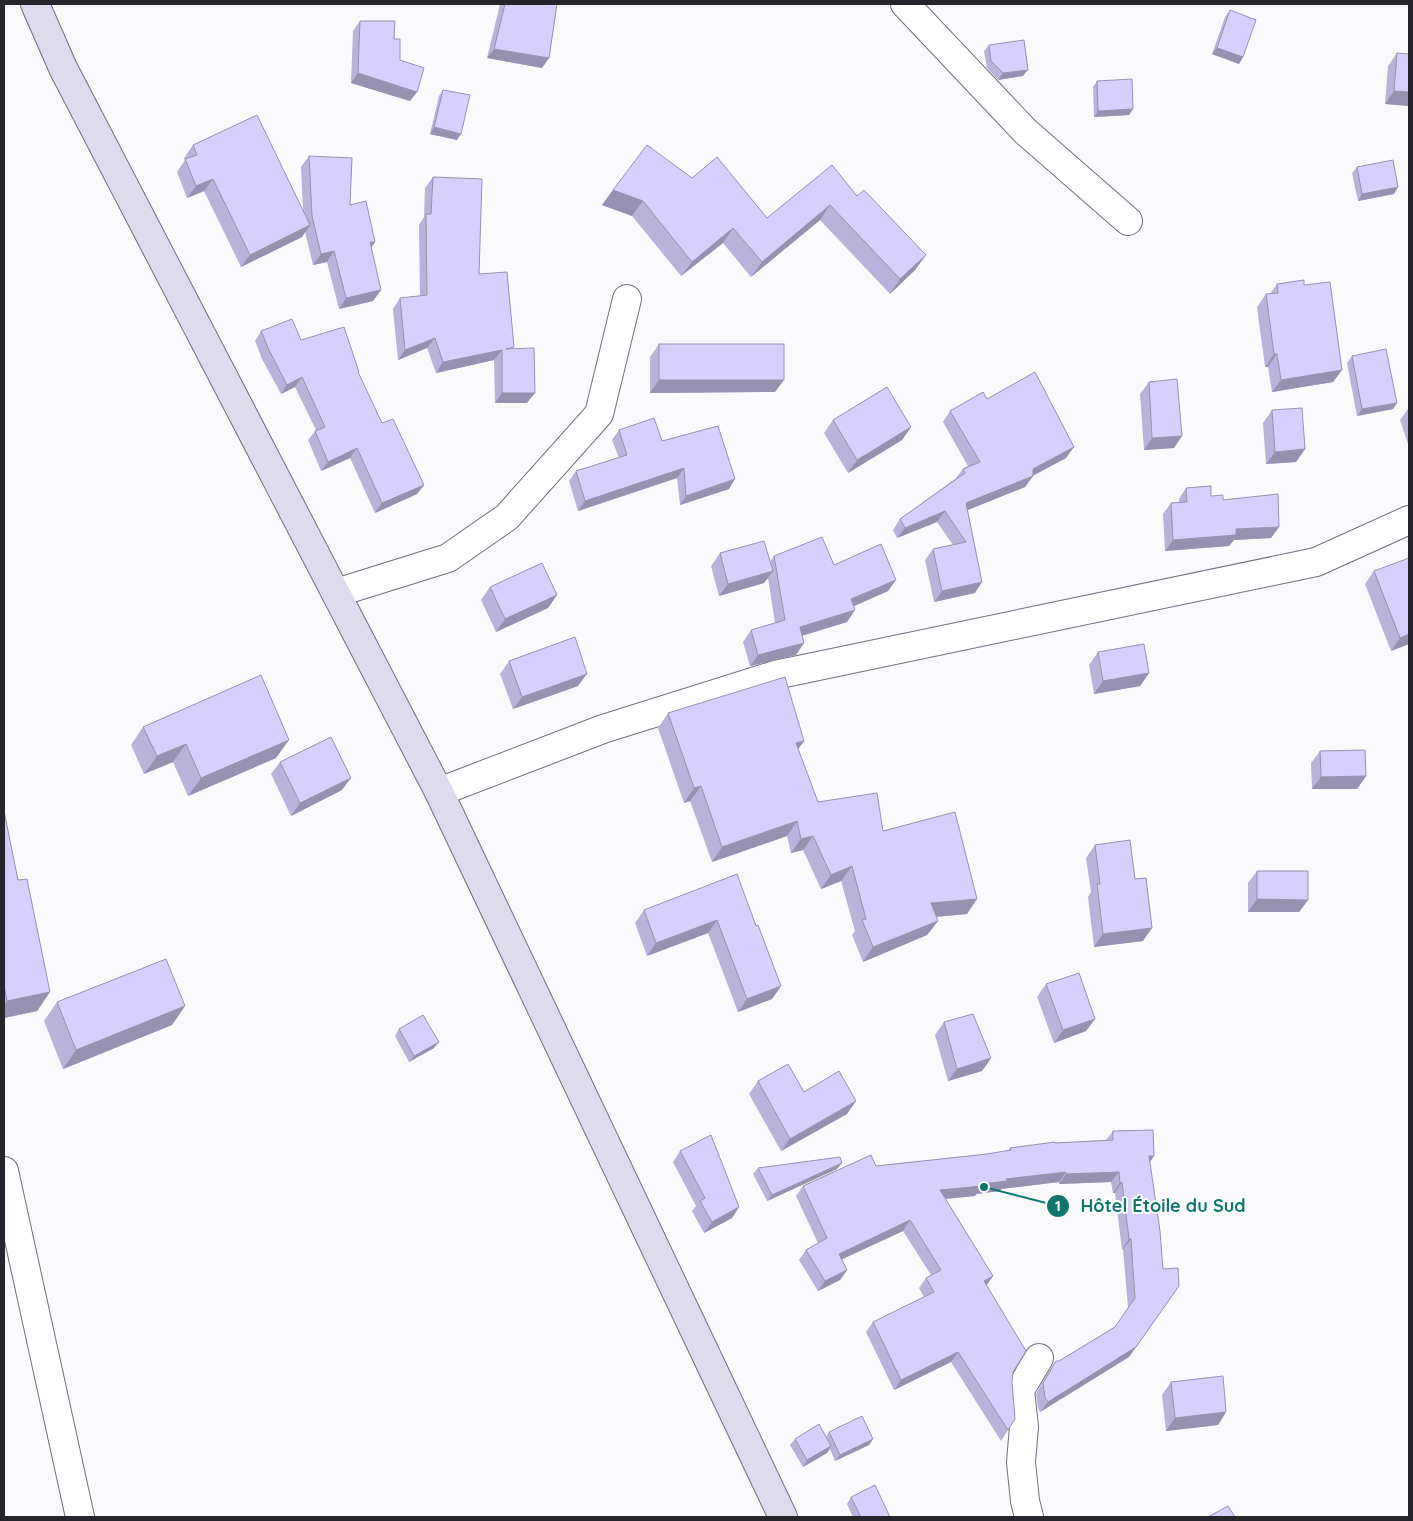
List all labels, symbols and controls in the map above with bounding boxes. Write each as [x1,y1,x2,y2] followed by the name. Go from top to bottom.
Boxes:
[1045,1189,1256,1222] callout: Hôtel Étoile du Sud
[1080,1194,1246,1217] text: Hôtel Étoile du Sud
[1055,1196,1061,1215] text: 1

